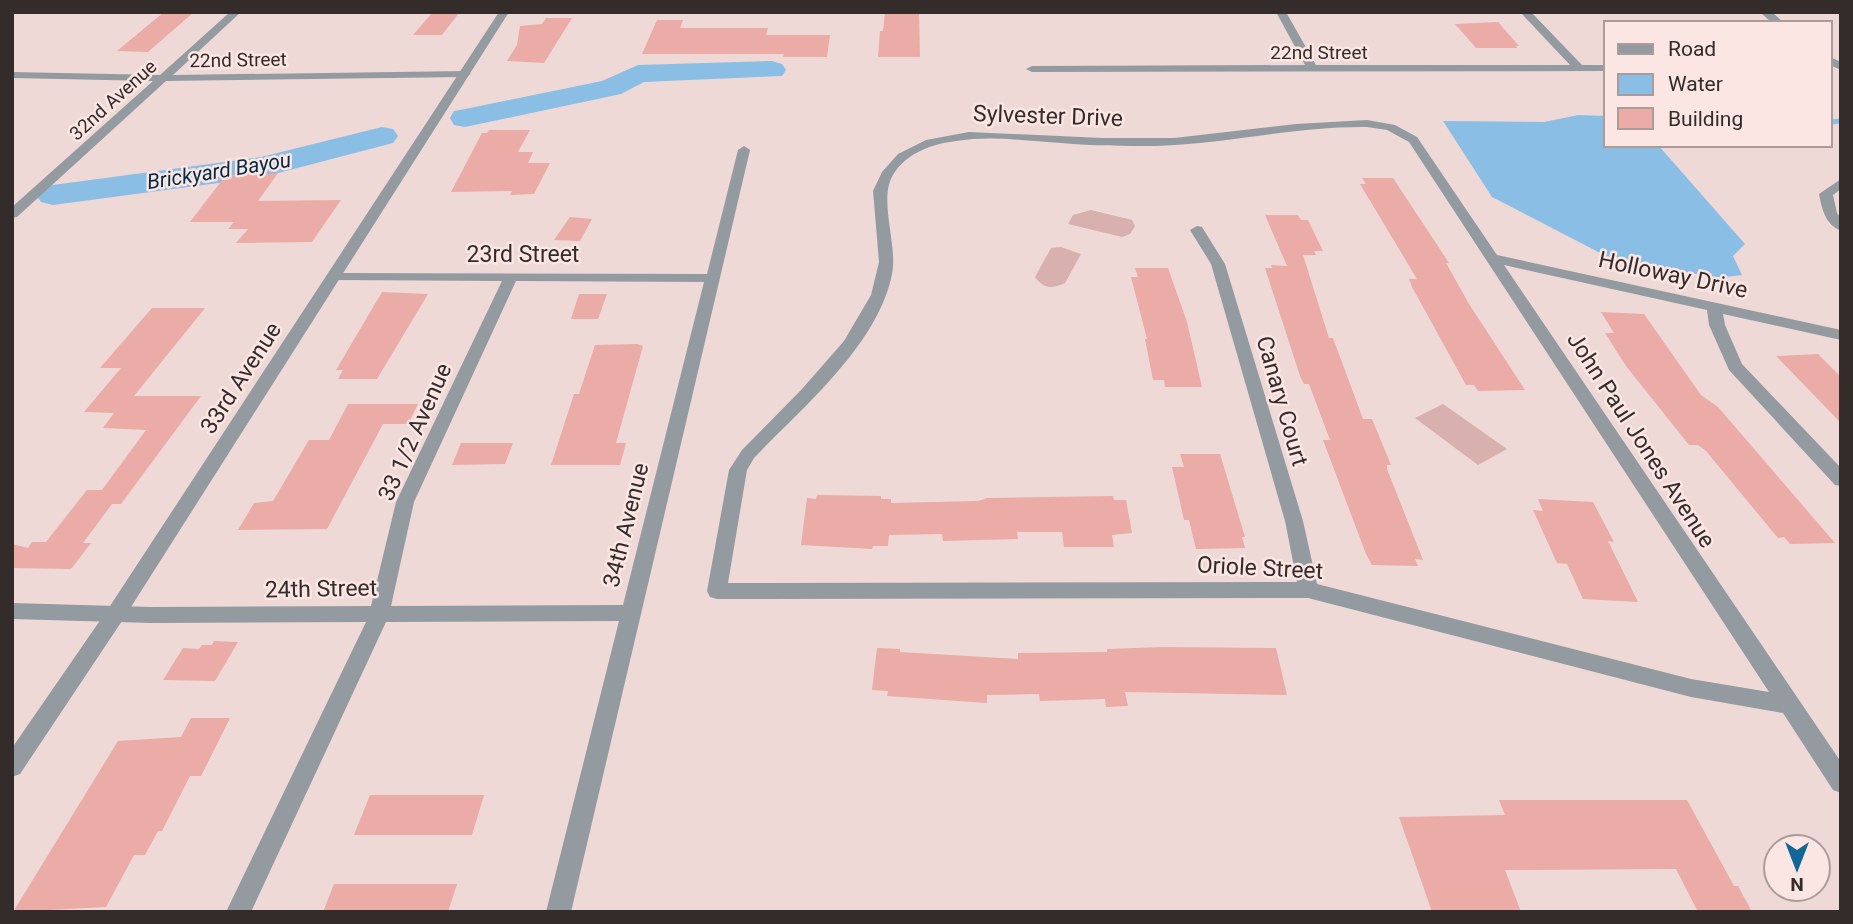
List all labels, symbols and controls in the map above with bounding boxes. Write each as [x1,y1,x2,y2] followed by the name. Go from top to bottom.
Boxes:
[1604,21,1832,147] legend
[1668,37,1716,61] text: Road
[1270,41,1368,64] street label: 22nd Street
[189,48,287,72] street label: 22nd Street
[65,55,161,145] street label: 32nd Avenue
[1668,72,1723,96] text: Water
[973,100,1123,132] street label: Sylvester Drive
[1668,107,1743,131] text: Building
[145,148,293,194] water label: Brickyard Bayou
[467,241,579,268] street label: 23rd Street
[1596,246,1750,304] street label: Holloway Drive
[195,317,287,439] street label: 33rd Avenue
[1561,327,1721,553] street label: John Paul Jones Avenue
[1251,333,1313,469] street label: Canary Court
[373,359,457,505] street label: 33 1/2 Avenue
[598,460,654,590] street label: 34th Avenue
[1196,551,1324,585] street label: Oriole Street
[265,575,377,603] street label: 24th Street
[1762,833,1832,903] north arrow
[1790,873,1804,896] text: N

